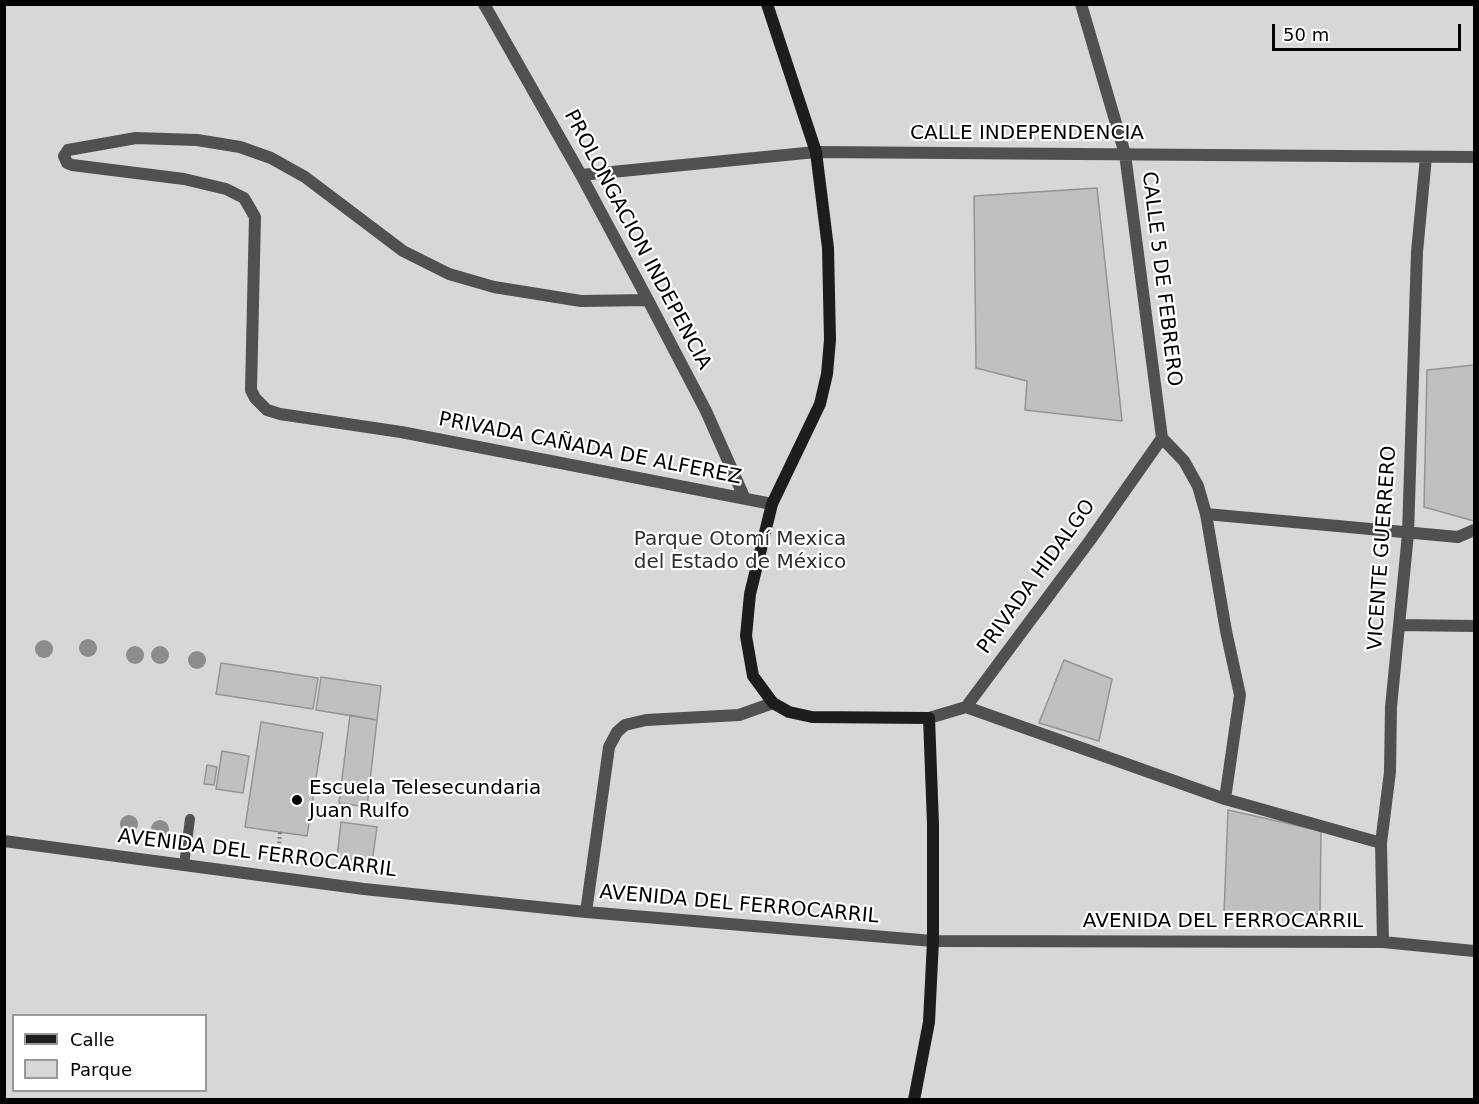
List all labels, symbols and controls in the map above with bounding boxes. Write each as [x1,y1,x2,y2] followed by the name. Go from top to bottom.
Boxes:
[1275,12,1464,50] scale bar
[1283,24,1329,45] text: 50 m
[558,106,716,374] street label: PROLONGACION INDEPENCIA
[910,122,1144,146] street label: CALLE INDEPENDENCIA
[1136,170,1186,388] street label: CALLE 5 DE FEBRERO
[437,408,743,490] street label: PRIVADA CAÑADA DE ALFEREZ
[1364,445,1402,651] street label: VICENTE GUERRERO
[973,495,1101,659] street label: PRIVADA HIDALGO
[634,528,846,575] park label: Parque Otomí Mexica del Estado de México
[309,777,541,824] place label: Escuela Telesecundaria Juan Rulfo
[290,793,304,807] marker: Escuela Telesecundaria Juan Rulfo
[116,825,398,883] street label: AVENIDA DEL FERROCARRIL
[598,881,880,929] street label: AVENIDA DEL FERROCARRIL
[1083,910,1363,934] street label: AVENIDA DEL FERROCARRIL
[12,1014,207,1092] legend
[70,1029,115,1050] text: Calle
[70,1059,132,1080] text: Parque

